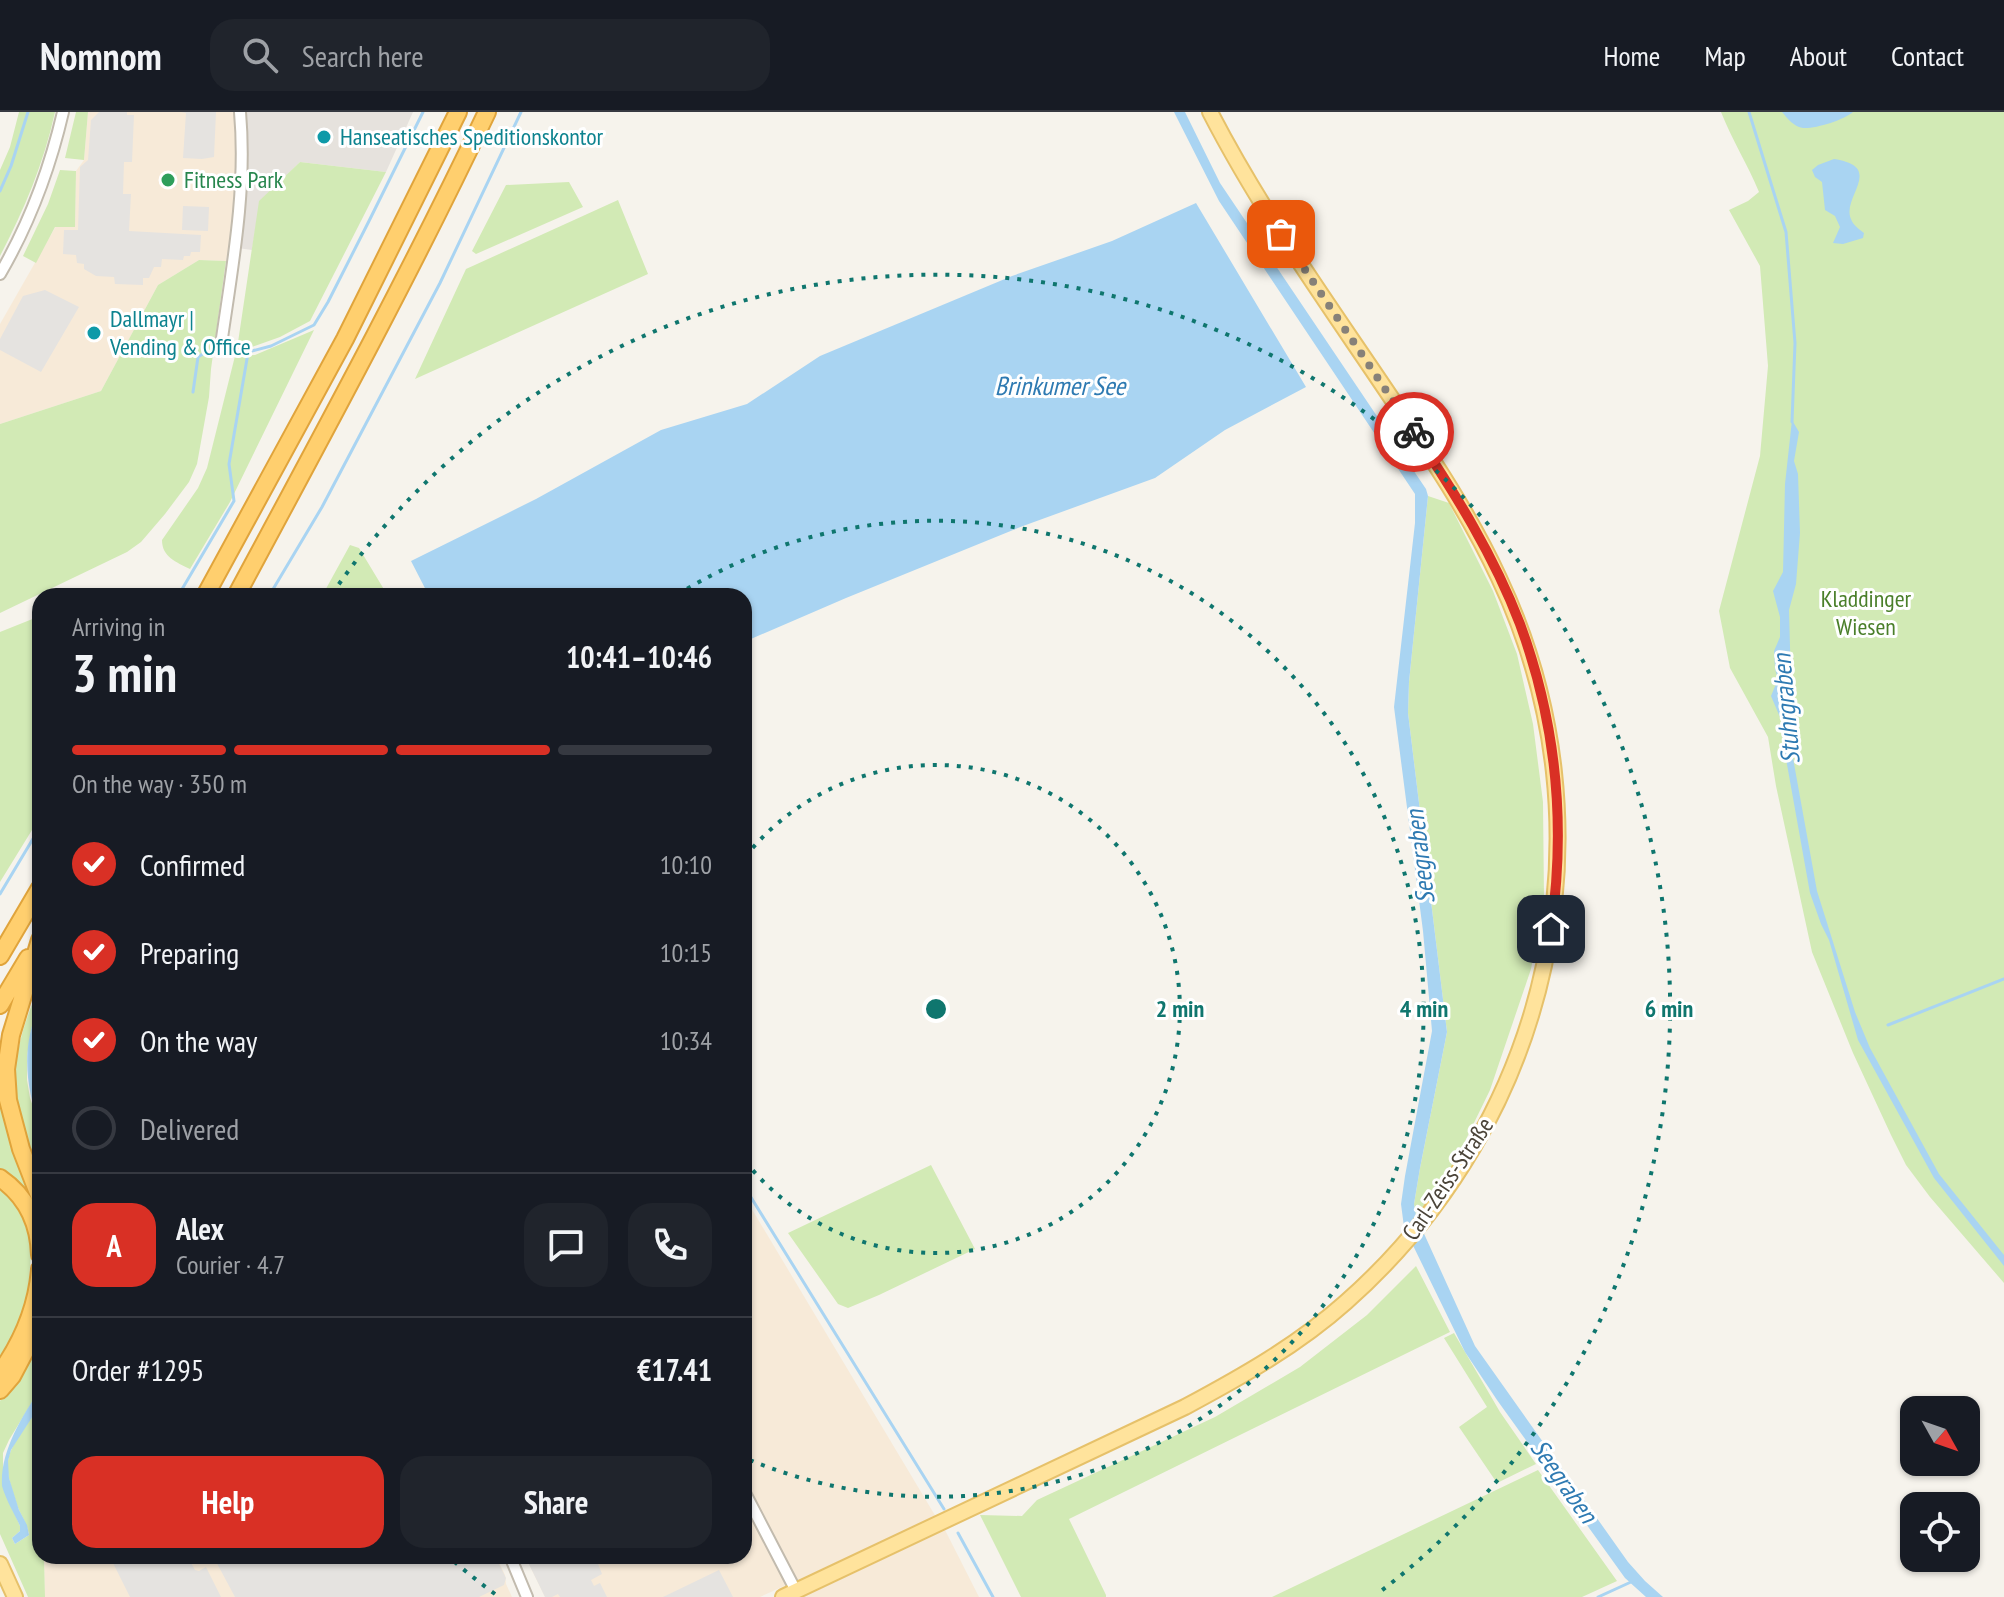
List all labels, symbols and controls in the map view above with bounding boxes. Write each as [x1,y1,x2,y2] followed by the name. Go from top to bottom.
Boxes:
[210,19,770,91] search box
[40,31,162,80] text: Nomnom
[238,33,282,77] icon: search
[302,36,424,75] text: Search here
[1604,37,1660,74] text: Home
[1704,37,1746,74] text: Map
[1790,37,1847,74] text: About
[1891,37,1964,74] text: Contact
[340,121,604,152] place label: Hanseatisches Speditionskontor
[315,128,333,146] marker: Hanseatisches Speditionskontor
[184,164,284,195] place label: Fitness Park
[159,171,177,189] marker: Fitness Park
[1247,200,1315,268] pin
[1259,212,1303,256] icon: bag
[109,303,251,362] place label: Dallmayr | Vending & Office
[85,324,103,342] marker: Dallmayr | Vending & Office
[995,369,1128,402] water label: Brinkumer See
[1374,392,1454,472] courier
[1392,410,1436,454] icon: bike
[1821,583,1912,642] park label: Kladdinger Wiesen
[72,610,165,643] text: Arriving in
[566,637,712,676] text: 10:41–10:46
[72,639,177,706] text: 3 min
[1764,651,1807,765] water label: Stuhrgraben
[72,767,247,800] text: On the way · 350 m
[1397,807,1442,906] water label: Seegraben
[72,842,116,886] icon: check
[140,845,245,884] text: Confirmed
[660,848,712,881] text: 10:10
[1517,895,1585,963] pin
[1529,907,1573,951] icon: home
[72,930,116,974] icon: check
[140,933,239,972] text: Preparing
[660,936,712,969] text: 10:15
[1156,993,1204,1024] text: 2 min
[1400,993,1448,1024] text: 4 min
[1645,993,1693,1024] text: 6 min
[922,995,950,1023] centre of rings
[72,1018,116,1062] icon: check
[140,1021,257,1060] text: On the way
[660,1024,712,1057] text: 10:34
[140,1109,239,1148] text: Delivered
[1395,1111,1500,1246] street label: Carl-Zeiss-Straße
[524,1203,608,1287] button: chat
[628,1203,712,1287] button: phone
[176,1209,224,1248] text: Alex
[106,1226,122,1265] text: A
[176,1248,285,1281] text: Courier · 4.7
[72,1350,204,1389] text: Order #1295
[637,1350,712,1389] text: €17.41
[1900,1396,1980,1476] north arrow
[1900,1396,1980,1572] map controls
[1524,1433,1606,1530] water label: Seegraben
[72,1456,384,1548] button: Help
[400,1456,712,1548] button: Share
[1900,1492,1980,1572] button: locate

